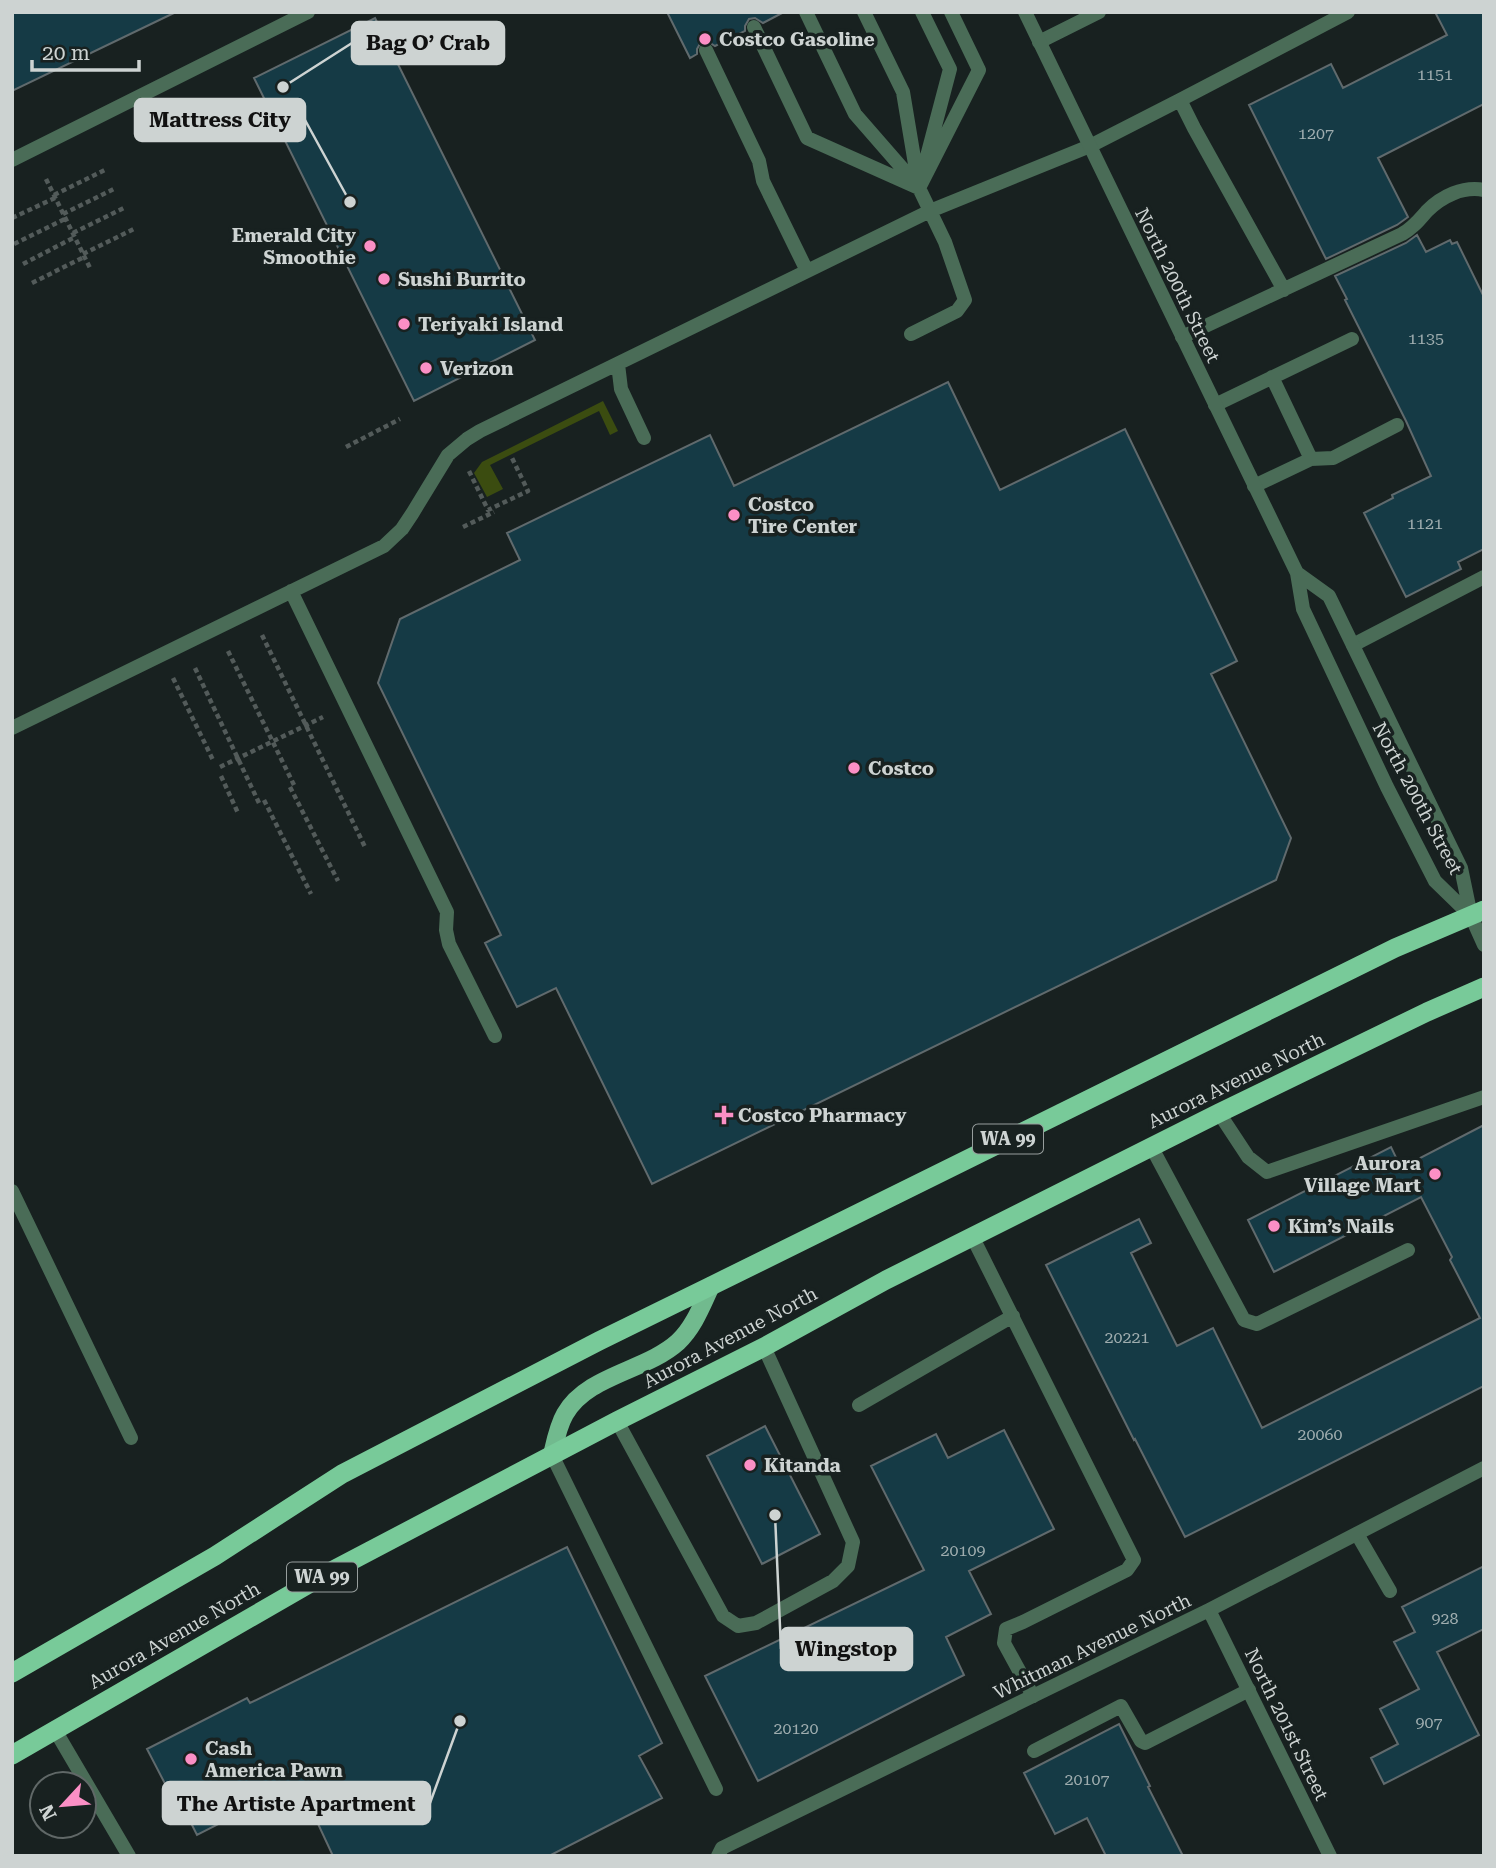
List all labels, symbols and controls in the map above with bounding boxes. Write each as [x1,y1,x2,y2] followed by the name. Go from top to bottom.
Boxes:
[352,22,504,64] callout: Bag O’ Crab
[32,28,138,72] scale bar
[719,28,875,51] place label: Costco Gasoline
[366,31,490,55] text: Bag O’ Crab
[697,31,713,47] marker: Costco Gasoline
[42,41,90,65] text: 20 m
[1417,65,1453,84] house number: 1151
[135,99,305,141] callout: Mattress City
[149,108,291,132] text: Mattress City
[1298,124,1334,143] house number: 1207
[1130,204,1225,366] street label: North 200th Street
[232,224,357,269] place label: Emerald City Smoothie
[362,238,378,254] marker: Emerald City Smoothie
[398,268,526,291] place label: Sushi Burrito
[376,271,392,287] marker: Sushi Burrito
[418,313,563,336] place label: Teriyaki Island
[396,316,412,332] marker: Teriyaki Island
[1408,329,1444,348] house number: 1135
[440,357,514,380] place label: Verizon
[418,360,434,376] marker: Verizon
[748,493,858,538] place label: Costco Tire Center
[726,507,742,523] marker: Costco Tire Center
[1407,514,1443,533] house number: 1121
[1368,718,1468,878] street label: North 200th Street
[868,757,934,780] place label: Costco
[846,760,862,776] marker: Costco
[1144,1028,1328,1133] street label: Aurora Avenue North
[738,1104,907,1127] place label: Costco Pharmacy
[716,1107,732,1123] marker: Costco Pharmacy
[973,1124,1043,1154] road number: WA 99
[1304,1152,1421,1197] place label: Aurora Village Mart
[1427,1166,1443,1182] marker: Aurora Village Mart
[1288,1215,1394,1238] place label: Kim’s Nails
[1266,1218,1282,1234] marker: Kim’s Nails
[639,1282,821,1393] street label: Aurora Avenue North
[1105,1328,1149,1347] house number: 20221
[1298,1425,1342,1444] house number: 20060
[764,1454,841,1477] place label: Kitanda
[742,1457,758,1473] marker: Kitanda
[941,1541,985,1560] house number: 20109
[287,1562,357,1592] road number: WA 99
[84,1577,264,1694] street label: Aurora Avenue North
[990,1589,1195,1704] street label: Whitman Avenue North
[1432,1609,1458,1628] house number: 928
[781,1628,912,1670] callout: Wingstop
[795,1637,897,1661] text: Wingstop
[1240,1644,1333,1804] street label: North 201st Street
[1416,1713,1442,1732] house number: 907
[774,1719,818,1738] house number: 20120
[205,1737,343,1782] place label: Cash America Pawn
[183,1751,199,1767] marker: Cash America Pawn
[28,1770,98,1840] north arrow
[1065,1770,1109,1789] house number: 20107
[163,1782,430,1824] callout: The Artiste Apartment
[176,1792,416,1816] text: The Artiste Apartment
[34,1800,62,1824] text: N

